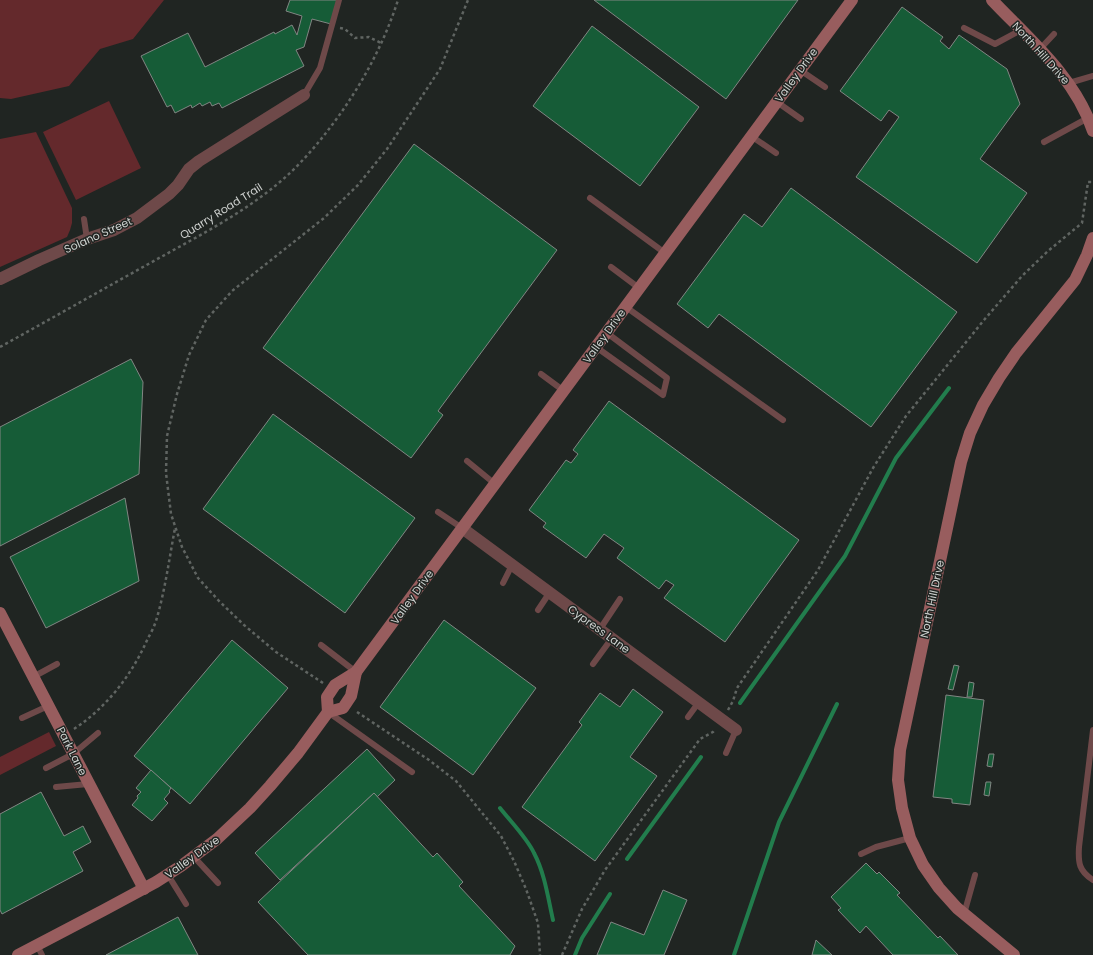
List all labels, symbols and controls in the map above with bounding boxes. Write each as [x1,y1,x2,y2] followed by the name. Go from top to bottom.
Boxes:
[1009,18,1074,88] street label: North Hill Drive
[771,44,821,106] street label: Valley Drive
[177,179,265,243] street label: Quarry Road Trail
[61,213,135,257] street label: Solano Street
[579,305,629,367] street label: Valley Drive
[916,558,948,639] street label: North Hill Drive
[387,566,437,628] street label: Valley Drive
[565,601,634,657] street label: Cypress Lane
[53,724,91,778] street label: Park Lane
[161,832,223,882] street label: Valley Drive

